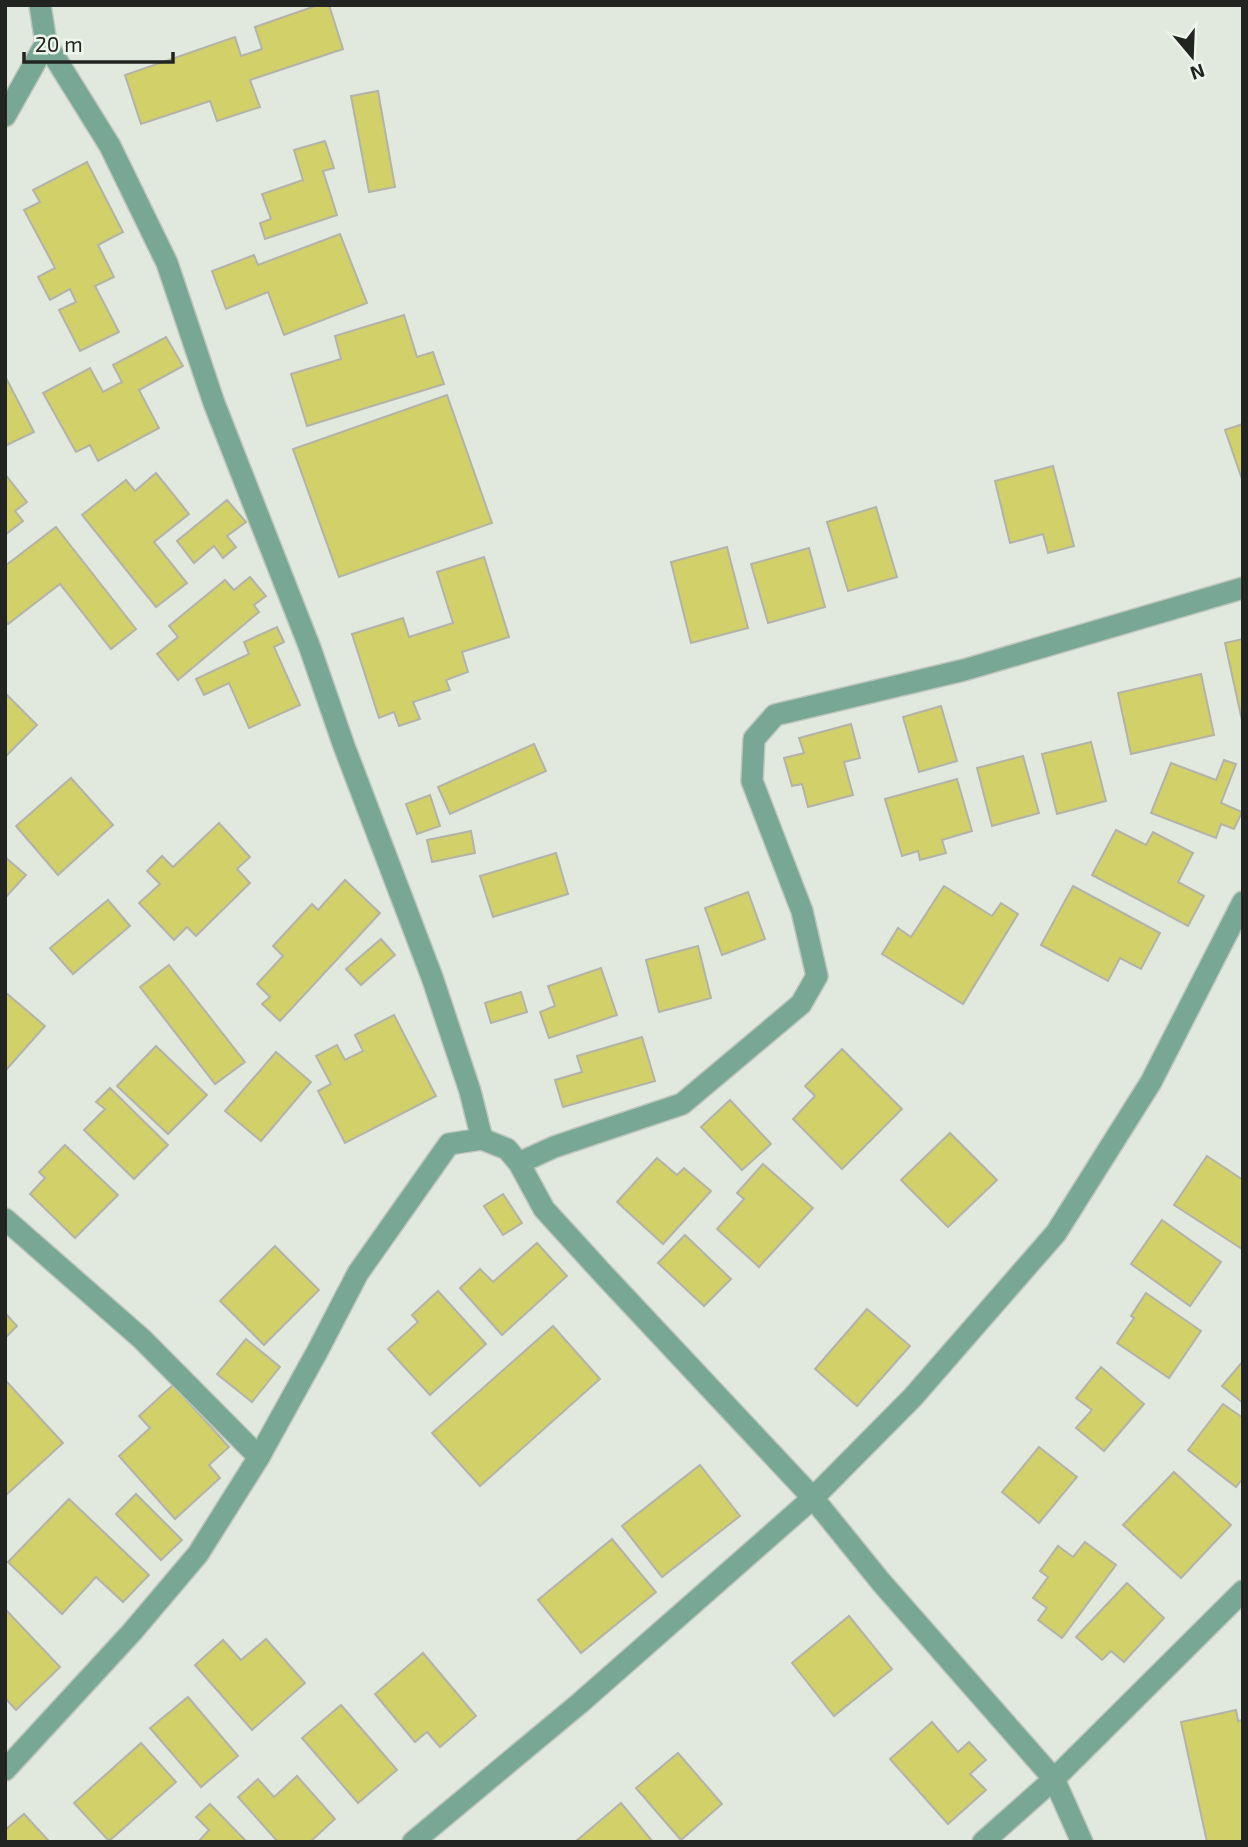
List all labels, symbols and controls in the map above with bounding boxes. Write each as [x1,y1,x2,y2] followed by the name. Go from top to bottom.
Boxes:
[24,21,173,65] scale bar
[1157,21,1227,91] north arrow
[35,31,83,56] text: 20 m
[1187,59,1208,86] text: N

